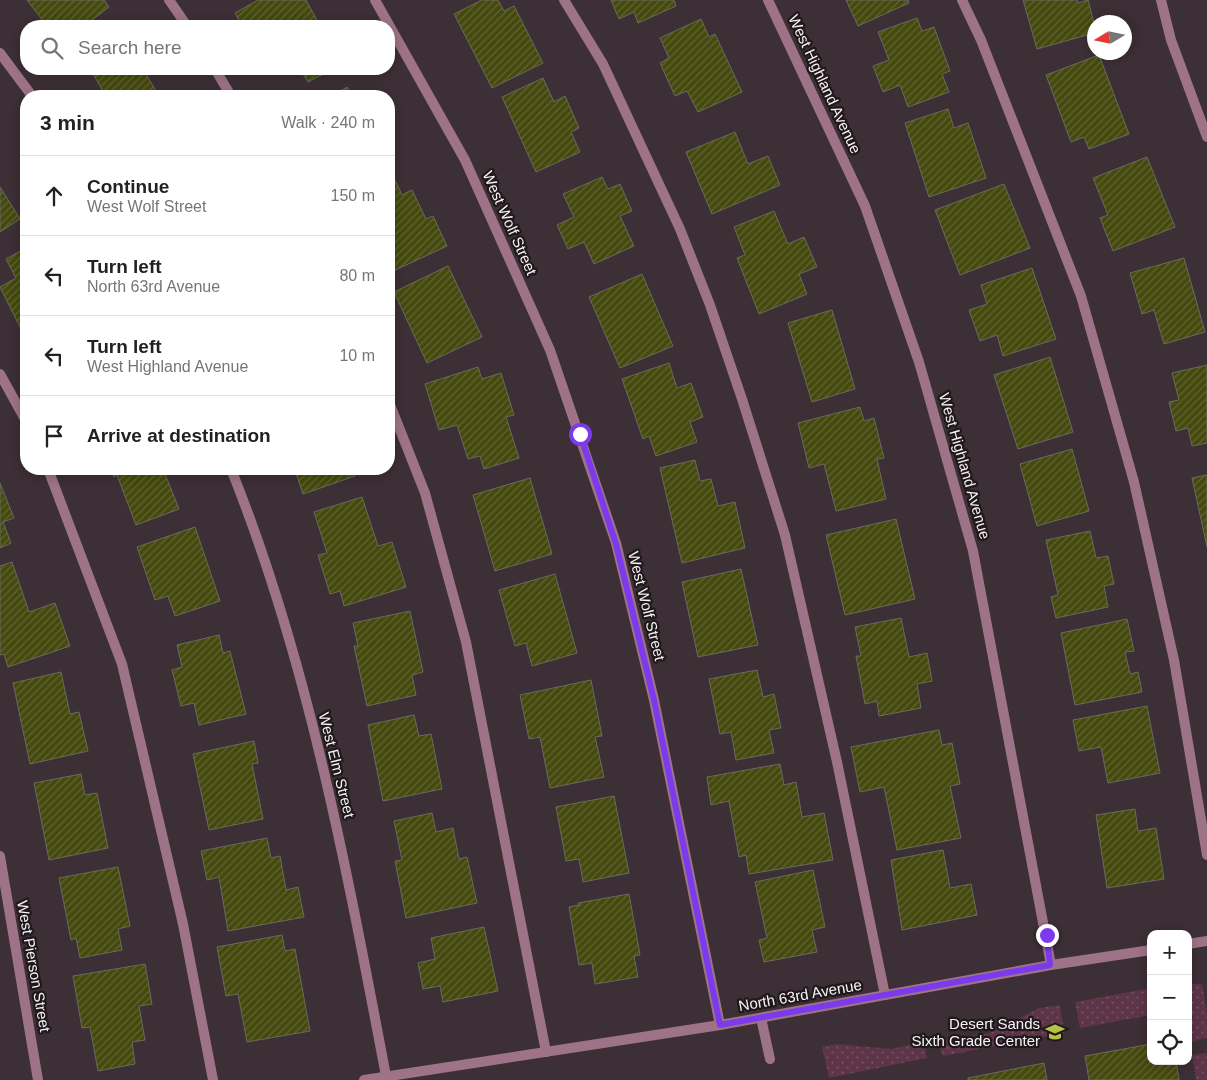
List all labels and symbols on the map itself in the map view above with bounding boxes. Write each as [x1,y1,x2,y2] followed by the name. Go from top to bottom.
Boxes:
[785,12,865,156] street label: West Highland Avenue
[1087,15,1132,60] north arrow
[479,168,541,278] street label: West Wolf Street
[936,391,994,541] street label: West Highland Avenue
[569,423,592,446] route start
[625,550,669,663] street label: West Wolf Street
[316,711,359,820] street label: West Elm Street
[14,899,54,1034] street label: West Pierson Street
[1036,924,1059,947] route end
[737,976,863,1014] street label: North 63rd Avenue
[912,1015,1040,1049] place label: Desert Sands Sixth Grade Center
[1044,1021,1066,1043] school or university icon: Desert Sands Sixth Grade Center

